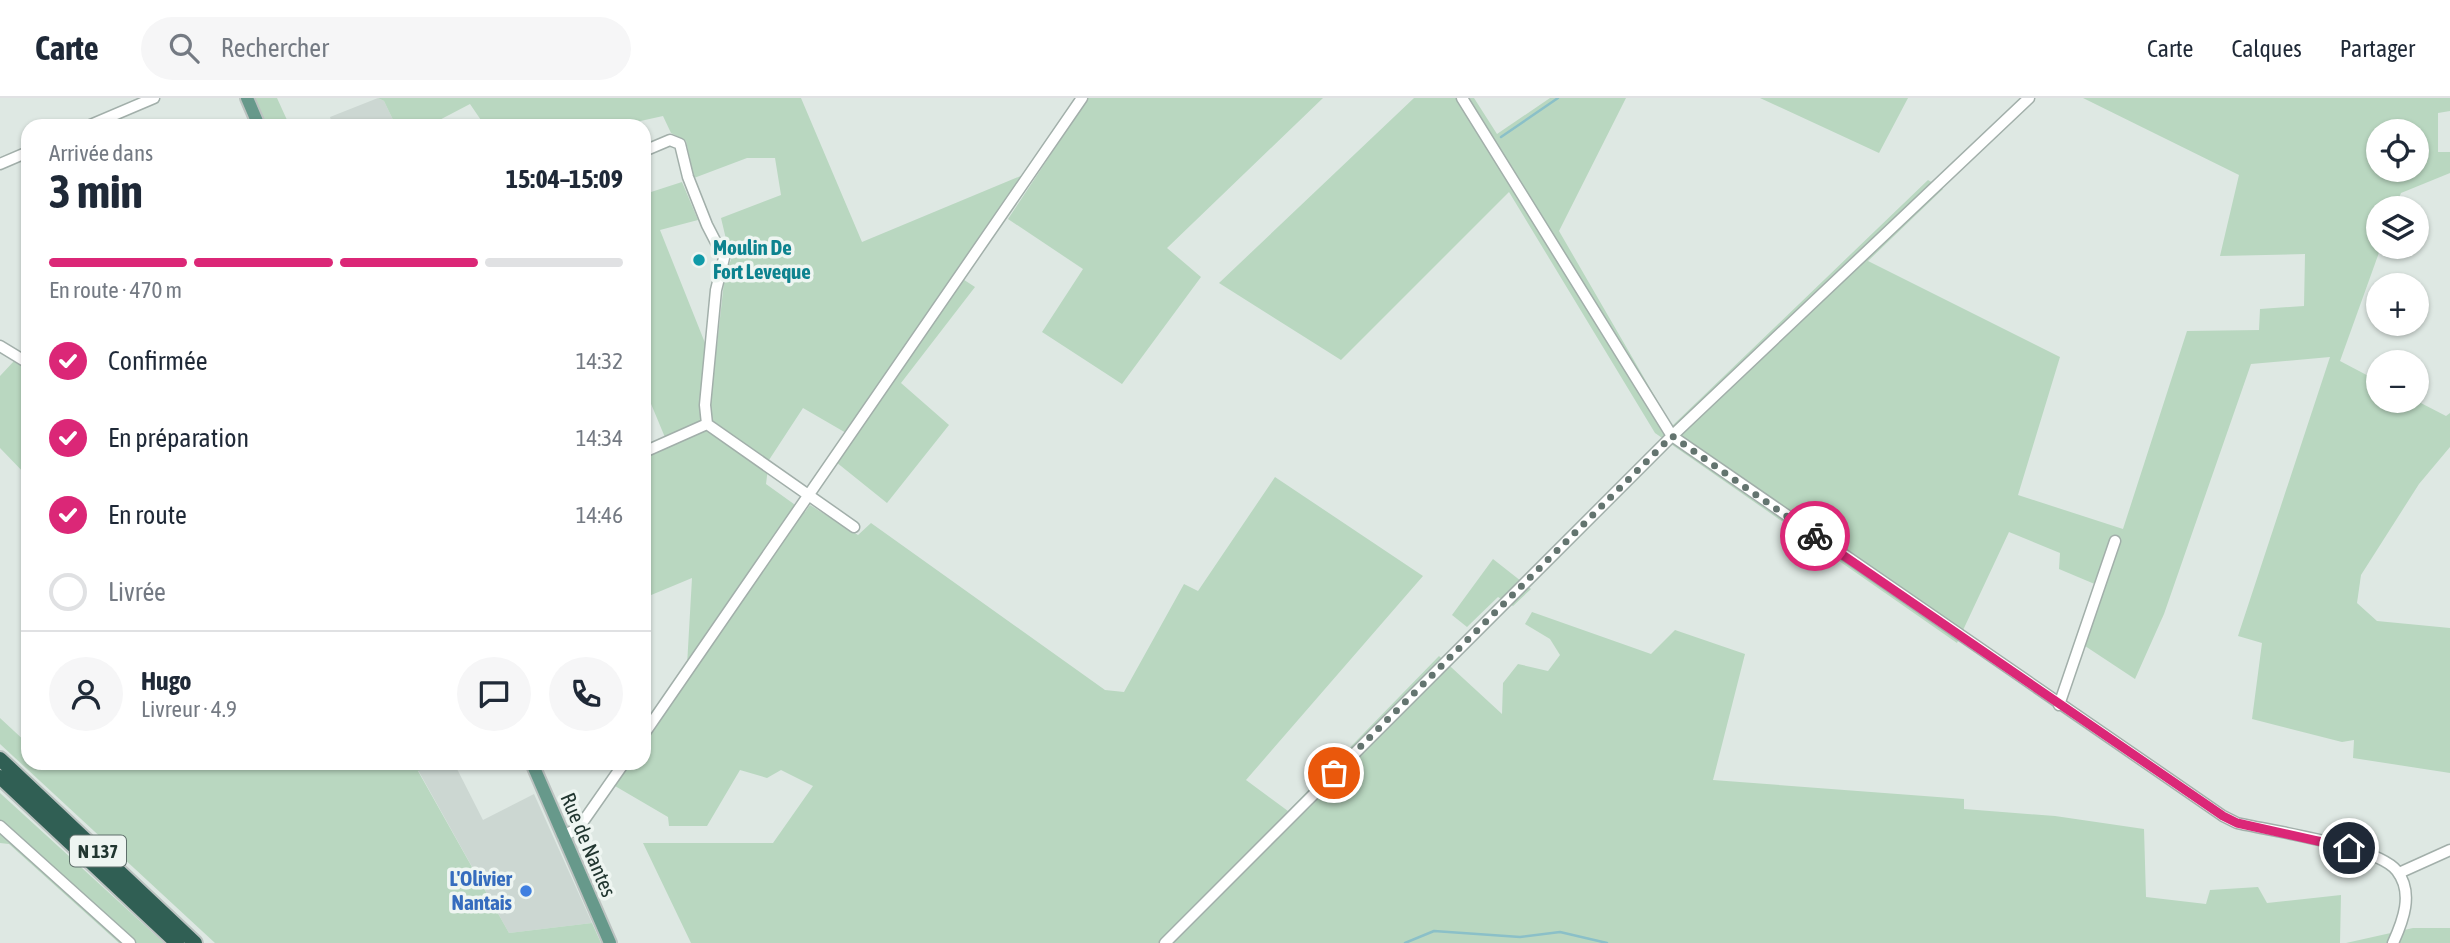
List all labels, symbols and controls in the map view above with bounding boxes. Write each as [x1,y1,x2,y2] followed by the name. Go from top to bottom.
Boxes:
[141,17,631,80] search box
[35,29,99,67] text: Carte
[165,29,203,67] icon: search
[221,33,329,63] text: Rechercher
[2147,35,2193,62] text: Carte
[2231,35,2302,62] text: Calques
[2340,35,2415,62] text: Partager
[2366,119,2429,413] map controls
[2366,119,2429,182] button: locate
[49,140,153,166] text: Arrivée dans
[506,164,623,194] text: 15:04–15:09
[49,165,143,218] text: 3 min
[2366,196,2429,259] button: layers
[713,235,811,283] place label: Moulin De Fort Leveque
[691,252,707,268] marker: Moulin De Fort Leveque
[2366,273,2429,336] button: +
[49,277,182,303] text: En route · 470 m
[49,342,87,380] icon: check
[108,346,208,376] text: Confirmée
[576,348,623,374] text: 14:32
[2366,350,2429,413] button: −
[49,419,87,457] icon: check
[108,423,249,453] text: En préparation
[576,425,623,451] text: 14:34
[49,496,87,534] icon: check
[108,500,187,530] text: En route
[1780,501,1850,571] courier
[576,502,623,528] text: 14:46
[1796,517,1834,555] icon: bike
[108,577,166,607] text: Livrée
[49,657,123,731] button: person
[457,657,531,731] button: chat
[549,657,623,731] button: phone
[141,666,192,696] text: Hugo
[141,696,237,722] text: Livreur · 4.9
[1304,743,1364,803] pin
[1315,754,1353,792] icon: bag
[556,789,622,900] street label: Rue de Nantes
[2319,818,2379,878] pin
[2330,829,2368,867] icon: home
[70,836,126,866] road number: N 137
[450,866,513,914] place label: L'Olivier Nantais
[518,883,534,899] marker: L'Olivier Nantais

